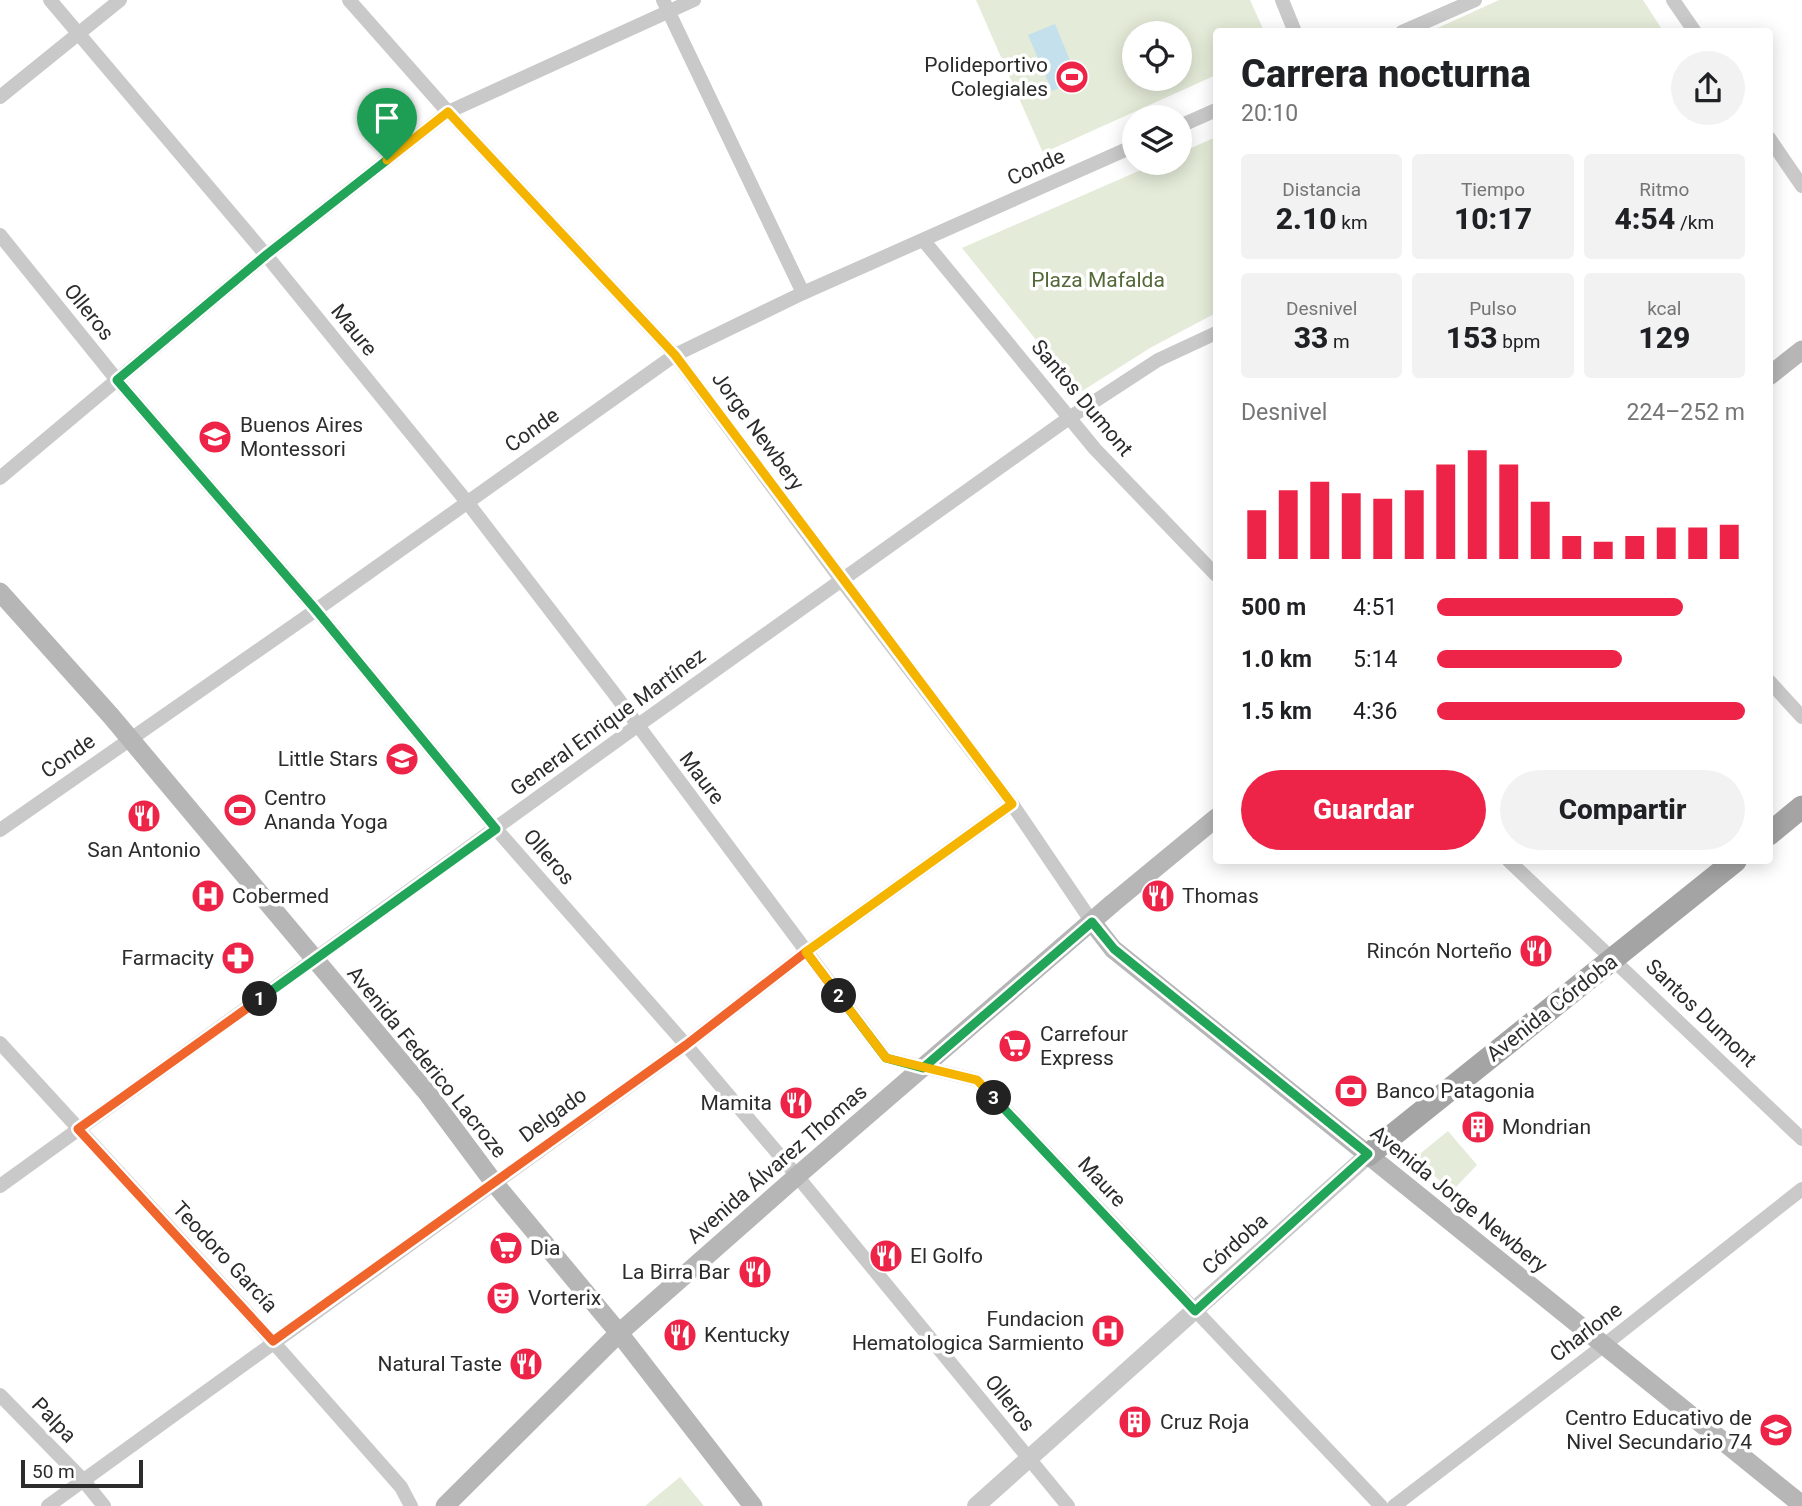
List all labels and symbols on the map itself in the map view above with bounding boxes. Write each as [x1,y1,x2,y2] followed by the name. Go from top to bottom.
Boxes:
[924,53,1048,101] place label: Polideportivo Colegiales
[1053,58,1091,96] sports icon: Polideportivo Colegiales
[357,88,417,160] pin
[1004,144,1068,190] street label: Conde
[1031,268,1165,292] park label: Plaza Mafalda
[59,279,119,345] street label: Olleros
[326,299,382,361] street label: Maure
[1026,335,1138,461] street label: Santos Dumont
[707,367,809,495] street label: Jorge Newbery
[500,403,564,457] street label: Conde
[240,413,363,461] place label: Buenos Aires Montessori
[196,418,234,456] school or university icon: Buenos Aires Montessori
[506,643,710,801] street label: General Enrique Martínez
[36,729,100,783] street label: Conde
[383,740,421,778] school or university icon: Little Stars
[278,747,378,771] place label: Little Stars
[675,747,729,809] street label: Maure
[264,786,388,834] place label: Centro Ananda Yoga
[221,791,259,829] sports icon: Centro Ananda Yoga
[125,797,163,835] restaurant icon: San Antonio
[518,824,580,890] street label: Olleros
[87,838,201,862] place label: San Antonio
[189,877,227,915] hospital icon: Cobermed
[1139,877,1177,915] restaurant icon: Thomas
[232,884,329,908] place label: Cobermed
[1182,884,1259,908] place label: Thomas
[1517,932,1555,970] restaurant icon: Rincón Norteño
[219,939,257,977] pharmacy icon: Farmacity
[1366,939,1512,963] place label: Rincón Norteño
[121,946,214,970] place label: Farmacity
[1482,950,1622,1066] street label: Avenida Córdoba
[1641,954,1761,1072] street label: Santos Dumont
[342,961,512,1163] street label: Avenida Federico Lacroze
[822,978,856,1014] pin: 2
[243,982,278,1016] pin: 1
[1040,1022,1128,1070] place label: Carrefour Express
[996,1027,1034,1065] supermarket icon: Carrefour Express
[1332,1072,1370,1110] bank icon: Banco Patagonia
[1376,1079,1535,1103] place label: Banco Patagonia
[682,1080,872,1248] street label: Avenida Álvarez Thomas
[976,1080,1012,1116] pin: 3
[515,1083,591,1147] street label: Delgado
[777,1084,815,1122] restaurant icon: Mamita
[700,1091,772,1115] place label: Mamita
[1459,1108,1497,1146] building icon: Mondrian
[1502,1115,1591,1139] place label: Mondrian
[1366,1120,1552,1278] street label: Avenida Jorge Newbery
[1073,1152,1131,1212] street label: Maure
[168,1197,282,1317] street label: Teodoro García
[1197,1208,1273,1280] street label: Córdoba
[487,1229,525,1267] supermarket icon: Dia
[530,1236,560,1260] place label: Dia
[867,1237,905,1275] restaurant icon: El Golfo
[910,1244,983,1268] place label: El Golfo
[736,1253,774,1291] restaurant icon: La Birra Bar
[622,1260,730,1284] place label: La Birra Bar
[484,1279,522,1317] theatre icon: Vorterix
[528,1286,601,1310] place label: Vorterix
[1545,1297,1627,1367] street label: Charlone
[852,1307,1084,1355] place label: Fundacion Hematologica Sarmiento
[1089,1312,1127,1350] hospital icon: Fundacion Hematologica Sarmiento
[661,1316,699,1354] restaurant icon: Kentucky
[704,1323,790,1347] place label: Kentucky
[507,1345,545,1383] restaurant icon: Natural Taste
[377,1352,502,1376] place label: Natural Taste
[980,1370,1040,1436] street label: Olleros
[27,1393,81,1447] street label: Palpa
[1116,1403,1154,1441] building icon: Cruz Roja
[1565,1406,1752,1454] place label: Centro Educativo de Nivel Secundario 74
[1160,1410,1249,1434] place label: Cruz Roja
[1757,1411,1795,1449] school or university icon: Centro Educativo de Nivel Secundario 74
[21,1457,144,1489] scale bar

